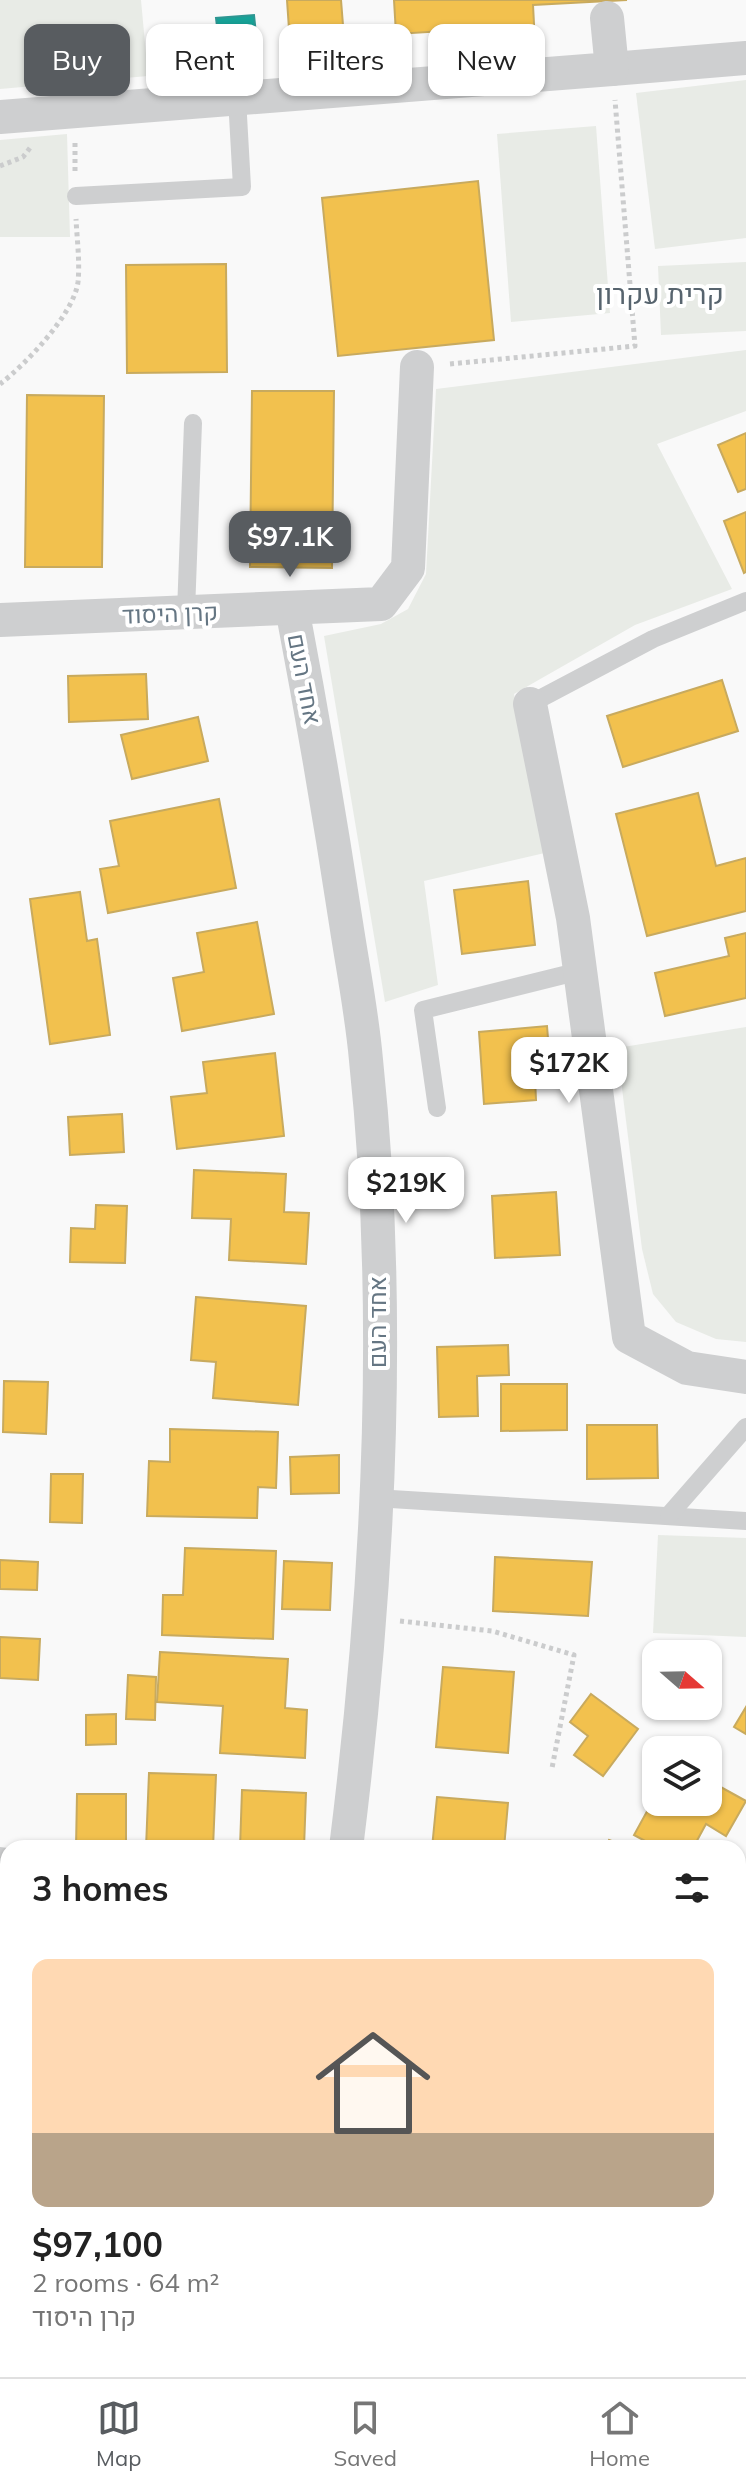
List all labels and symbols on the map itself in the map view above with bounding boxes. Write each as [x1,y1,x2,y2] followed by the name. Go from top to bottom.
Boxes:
[596,276,724,311] district label: קרית עקרון
[225,511,355,579] pin: $97.1K
[121,596,219,630] street label: קרן היסוד
[281,631,329,727] street label: אחד העם
[513,1037,625,1105] pin: $172K
[350,1157,462,1225] pin: $219K
[362,1276,392,1368] street label: אחד העם
[642,1640,722,1720] north arrow

